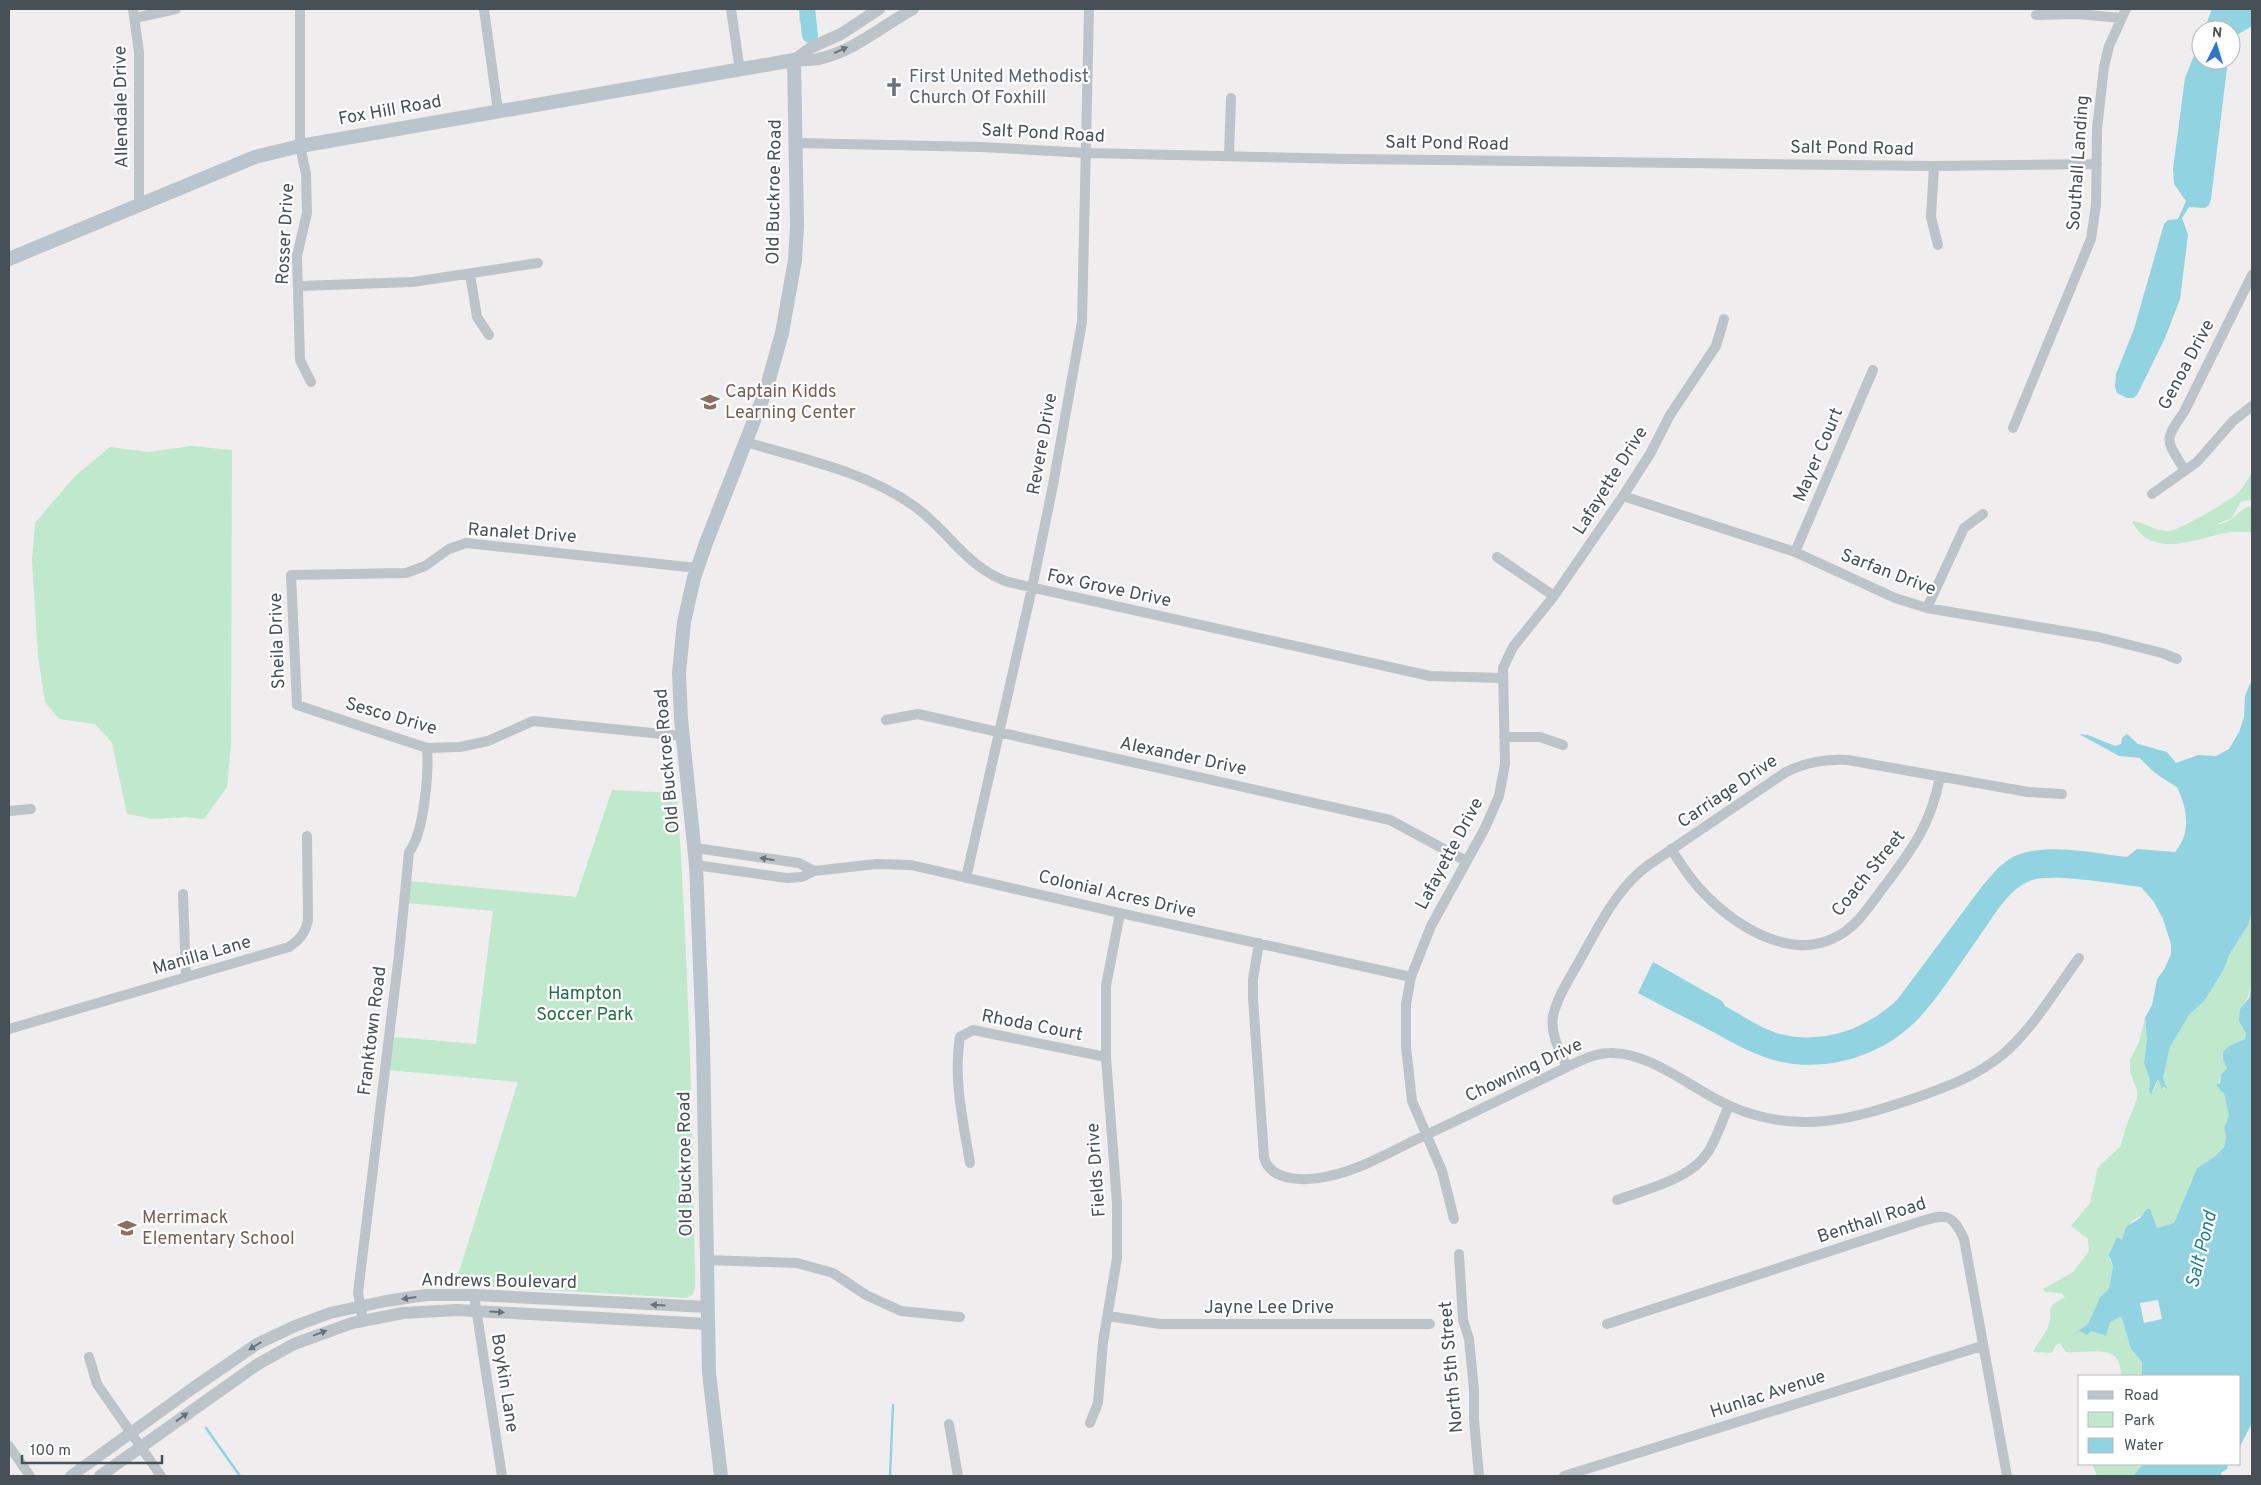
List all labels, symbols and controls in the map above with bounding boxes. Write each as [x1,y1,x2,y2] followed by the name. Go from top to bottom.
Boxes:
[2191,20,2241,70] north arrow
[2211,25,2223,42] text: N
[109,45,135,169] street label: Allendale Drive
[834,46,848,54] one-way arrow
[909,66,1089,110] place label: First United Methodist Church Of Foxhill
[883,76,905,98] church icon: First United Methodist Church Of Foxhill
[337,91,443,131] street label: Fox Hill Road
[2063,94,2095,232] street label: Southall Landing
[762,119,788,265] street label: Old Buckroe Road
[981,119,1105,149] street label: Salt Pond Road
[1385,131,1509,157] street label: Salt Pond Road
[1790,136,1914,162] street label: Salt Pond Road
[272,183,300,285] street label: Rosser Drive
[2154,316,2220,414] street label: Genoa Drive
[725,381,856,425] place label: Captain Kidds Learning Center
[699,391,721,413] school or university icon: Captain Kidds Learning Center
[1023,391,1063,497] street label: Revere Drive
[1789,404,1849,506] street label: Mayer Court
[1569,423,1653,539] street label: Lafayette Drive
[467,519,577,549] street label: Ranalet Drive
[1837,544,1939,602] street label: Sarfan Drive
[1045,565,1173,613] street label: Fox Grove Drive
[265,592,291,690] street label: Sheila Drive
[650,688,686,834] street label: Old Buckroe Road
[343,693,439,741] street label: Sesco Drive
[1118,732,1248,782] street label: Alexander Drive
[1673,750,1783,834] street label: Carriage Drive
[1411,794,1489,914] street label: Lafayette Drive
[1827,826,1911,922] street label: Coach Street
[759,854,775,862] one-way arrow
[1036,866,1198,924] street label: Colonial Acres Drive
[150,931,254,981] street label: Manilla Lane
[354,965,392,1097] street label: Franktown Road
[536,983,634,1027] park label: Hampton Soccer Park
[979,1005,1085,1047] street label: Rhoda Court
[1462,1034,1586,1108] street label: Chowning Drive
[673,1091,699,1237] street label: Old Buckroe Road
[1082,1122,1112,1218] street label: Fields Drive
[1815,1193,1929,1249] street label: Benthall Road
[142,1207,295,1251] place label: Merrimack Elementary School
[2181,1208,2224,1291] water label: Salt Pond
[116,1217,138,1239] school or university icon: Merrimack Elementary School
[421,1269,577,1295] street label: Andrews Boulevard
[400,1294,416,1302] one-way arrow
[1204,1297,1334,1320] street label: Jayne Lee Drive
[650,1300,666,1308] one-way arrow
[1435,1300,1469,1434] street label: North 5th Street
[490,1309,506,1317] one-way arrow
[313,1329,328,1337] one-way arrow
[485,1332,523,1434] street label: Boykin Lane
[248,1342,262,1351] one-way arrow
[1707,1366,1829,1424] street label: Hunlac Avenue
[2078,1375,2241,1465] legend
[2124,1387,2159,1406] text: Road
[175,1412,189,1422] one-way arrow
[2124,1412,2155,1431] text: Park
[22,1432,162,1464] scale bar
[2124,1437,2164,1456] text: Water
[30,1442,71,1461] text: 100 m

